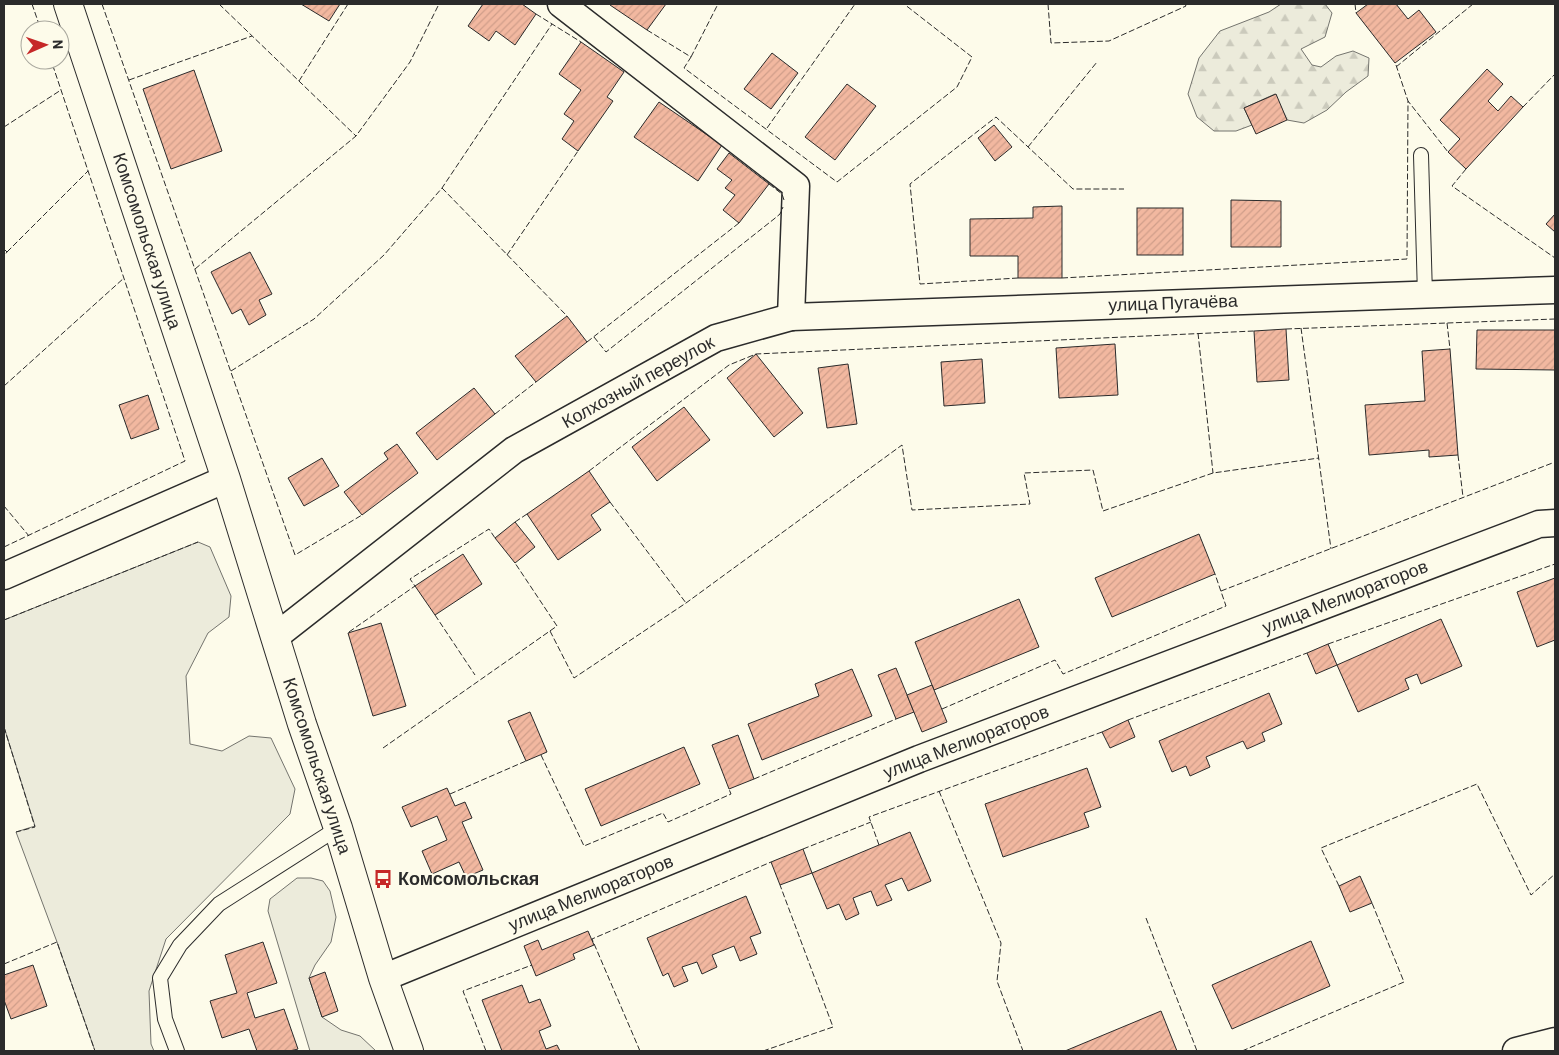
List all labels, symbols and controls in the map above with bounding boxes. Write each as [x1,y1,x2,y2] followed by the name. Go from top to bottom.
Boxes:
[20,20,70,70] north arrow
[50,40,67,49] text: N
[109,150,187,333] street label: Комсомольская улица
[1108,289,1239,315] street label: улица Пугачёва
[557,330,718,432] street label: Колхозный переулок
[1259,554,1431,638] street label: улица Мелиораторов
[279,675,357,858] street label: Комсомольская улица
[880,699,1052,783] street label: улица Мелиораторов
[505,849,676,935] street label: улица Мелиораторов
[398,867,539,889] place label: Комсомольская
[372,868,394,890] bus stop icon: Комсомольская

